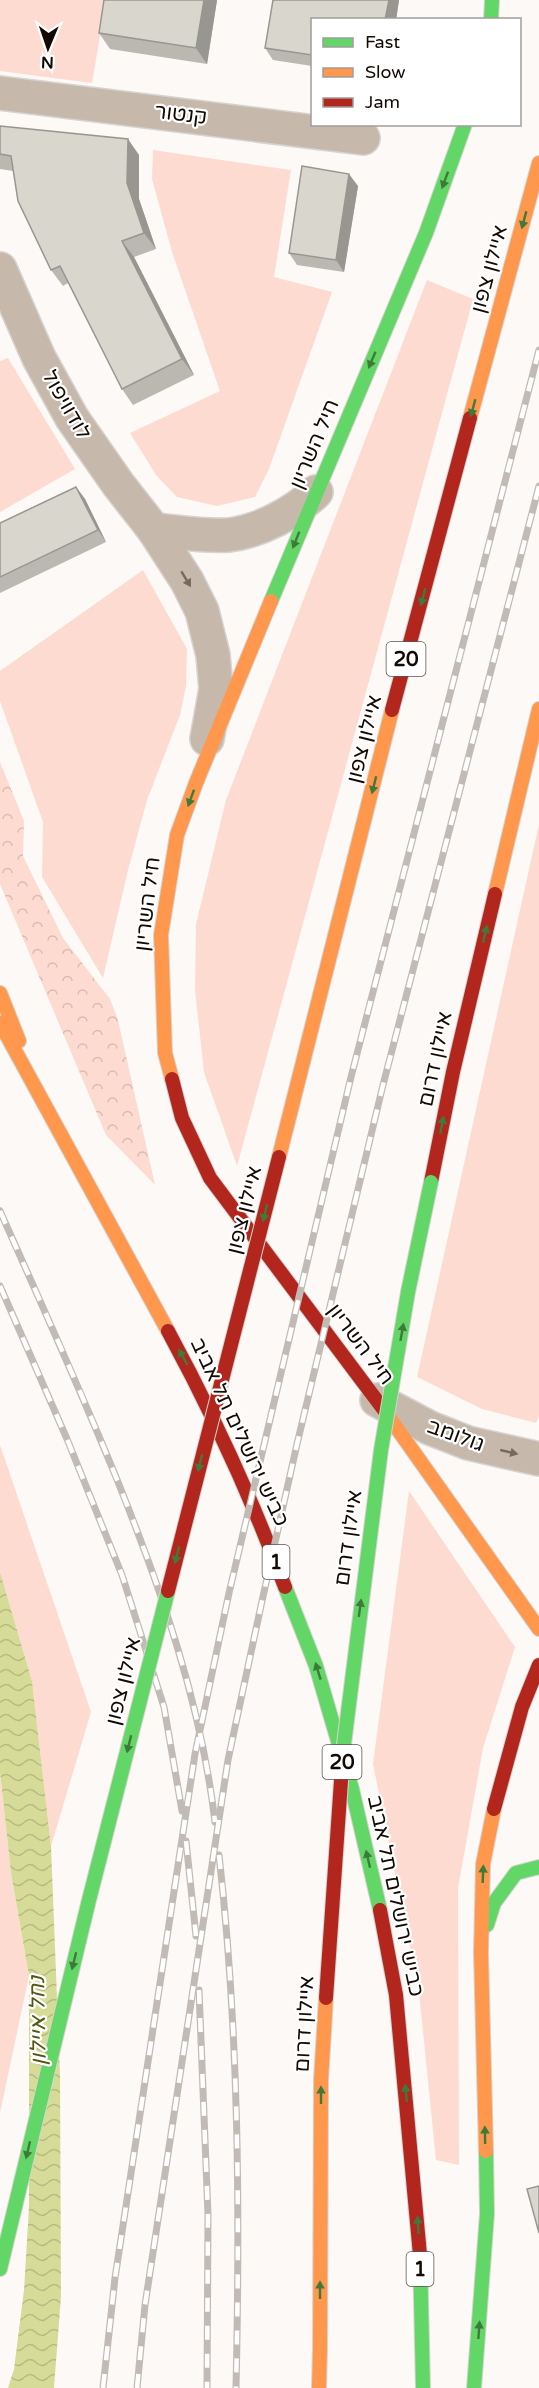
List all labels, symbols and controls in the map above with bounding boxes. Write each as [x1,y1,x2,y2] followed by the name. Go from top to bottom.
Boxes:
[18,18,78,78] north arrow
[311,18,521,126] legend
[365,31,400,53] text: Fast
[41,52,54,72] text: N
[365,61,406,83] text: Slow
[365,91,400,113] text: Jam
[153,99,209,130] street label: קנטור
[440,171,450,189] one-way arrow
[519,211,528,229] one-way arrow
[466,223,513,316] street label: איילון צפון
[367,352,377,370] one-way arrow
[37,366,96,444] street label: לודוויפול
[284,396,345,493] street label: חיל השריון
[468,399,477,417] one-way arrow
[291,531,300,549] one-way arrow
[180,571,191,587] one-way arrow
[417,587,427,606] one-way arrow
[386,642,426,676] road number: 20
[342,693,387,786] street label: איילון צפון
[368,776,378,795] one-way arrow
[185,789,195,807] one-way arrow
[129,855,166,953] street label: חיל השריון
[480,925,490,944] one-way arrow
[413,1009,458,1109] street label: איילון דרום
[438,1115,447,1134] one-way arrow
[222,1164,267,1257] street label: איילון צפון
[259,1204,269,1222] one-way arrow
[322,1299,399,1390] street label: חיל השריון
[397,1322,406,1341] one-way arrow
[185,1334,294,1530] street label: כביש ירושלים תל אביב
[178,1348,188,1365] one-way arrow
[424,1414,488,1457] street label: גולומב
[500,1448,518,1458] one-way arrow
[195,1454,205,1472] one-way arrow
[329,1488,368,1588] street label: איילון דרום
[172,1545,182,1564] one-way arrow
[262,1545,290,1579] road number: 1
[356,1598,365,1617] one-way arrow
[101,1635,146,1728] street label: איילון צפון
[312,1662,322,1680] one-way arrow
[124,1735,133,1753] one-way arrow
[322,1745,362,1779] road number: 20
[362,1793,429,1999] street label: כביש ירושלים תל אביב
[363,1850,373,1868] one-way arrow
[478,1864,488,1883] one-way arrow
[68,1951,78,1970] one-way arrow
[24,1974,52,2066] water label: נחל איילון
[289,1975,320,2073] street label: איילון דרום
[401,2083,411,2102] one-way arrow
[316,2086,326,2105] one-way arrow
[481,2126,490,2145] one-way arrow
[23,2141,33,2159] one-way arrow
[413,2215,423,2234] one-way arrow
[406,2252,434,2286] road number: 1
[315,2281,325,2300] one-way arrow
[475,2320,484,2339] one-way arrow

